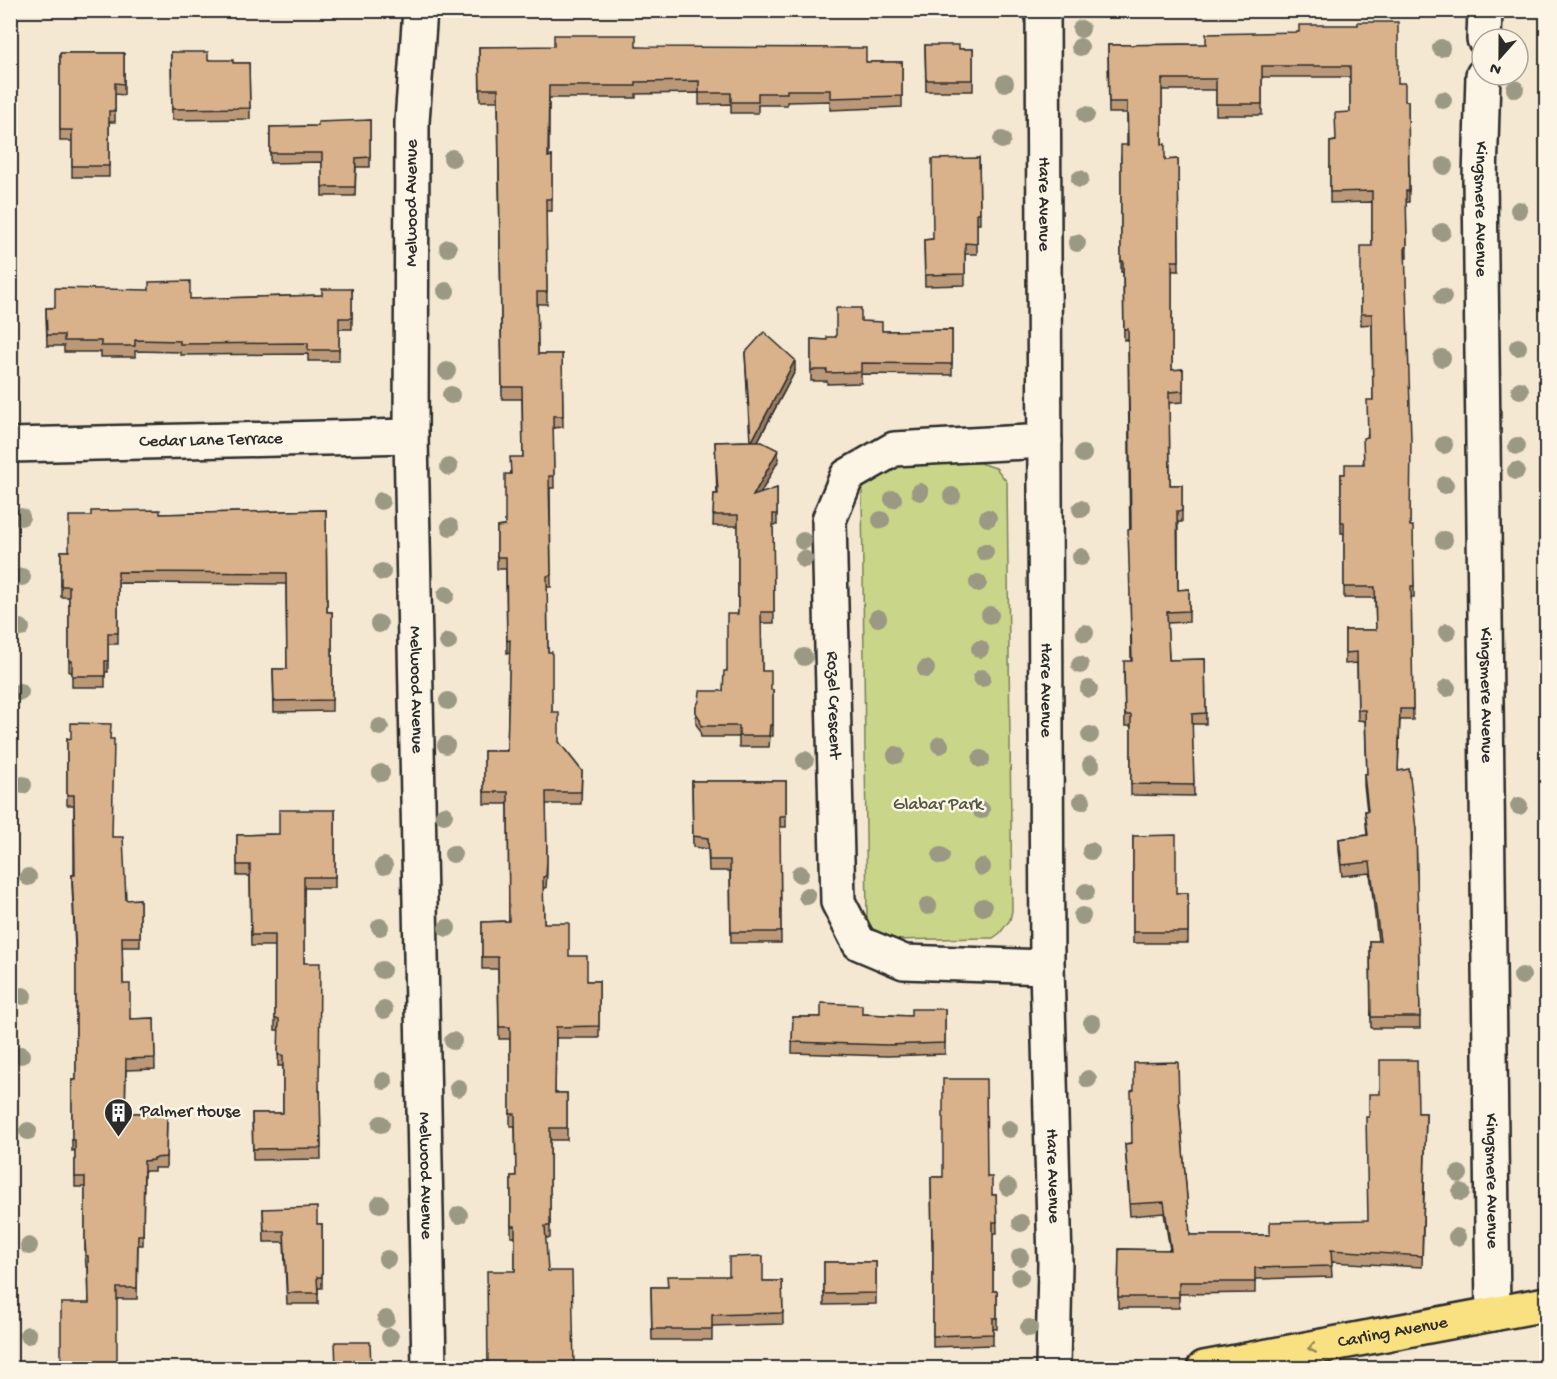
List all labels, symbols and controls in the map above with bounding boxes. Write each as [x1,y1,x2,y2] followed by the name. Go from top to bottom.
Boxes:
[1470,27,1530,87] north arrow
[1487,57,1504,78] text: N
[402,139,423,267] street label: Melwood Avenue
[1469,141,1492,278] street label: Kingsmere Avenue
[1033,157,1055,252] street label: Hare Avenue
[139,428,284,453] street label: Cedar Lane Terrace
[404,626,428,754] street label: Melwood Avenue
[1475,627,1497,763] street label: Kingsmere Avenue
[1035,643,1057,738] street label: Hare Avenue
[822,651,845,761] street label: Rozel Crescent
[893,795,985,816] park label: Glabar Park
[103,1096,135,1138] building icon: Palmer House
[139,1102,241,1123] place label: Palmer House
[414,1112,437,1240] street label: Melwood Avenue
[1480,1113,1503,1249] street label: Kingsmere Avenue
[1041,1128,1064,1224] street label: Hare Avenue
[1336,1312,1450,1353] street label: Carling Avenue
[1307,1341,1317,1354] one-way arrow

